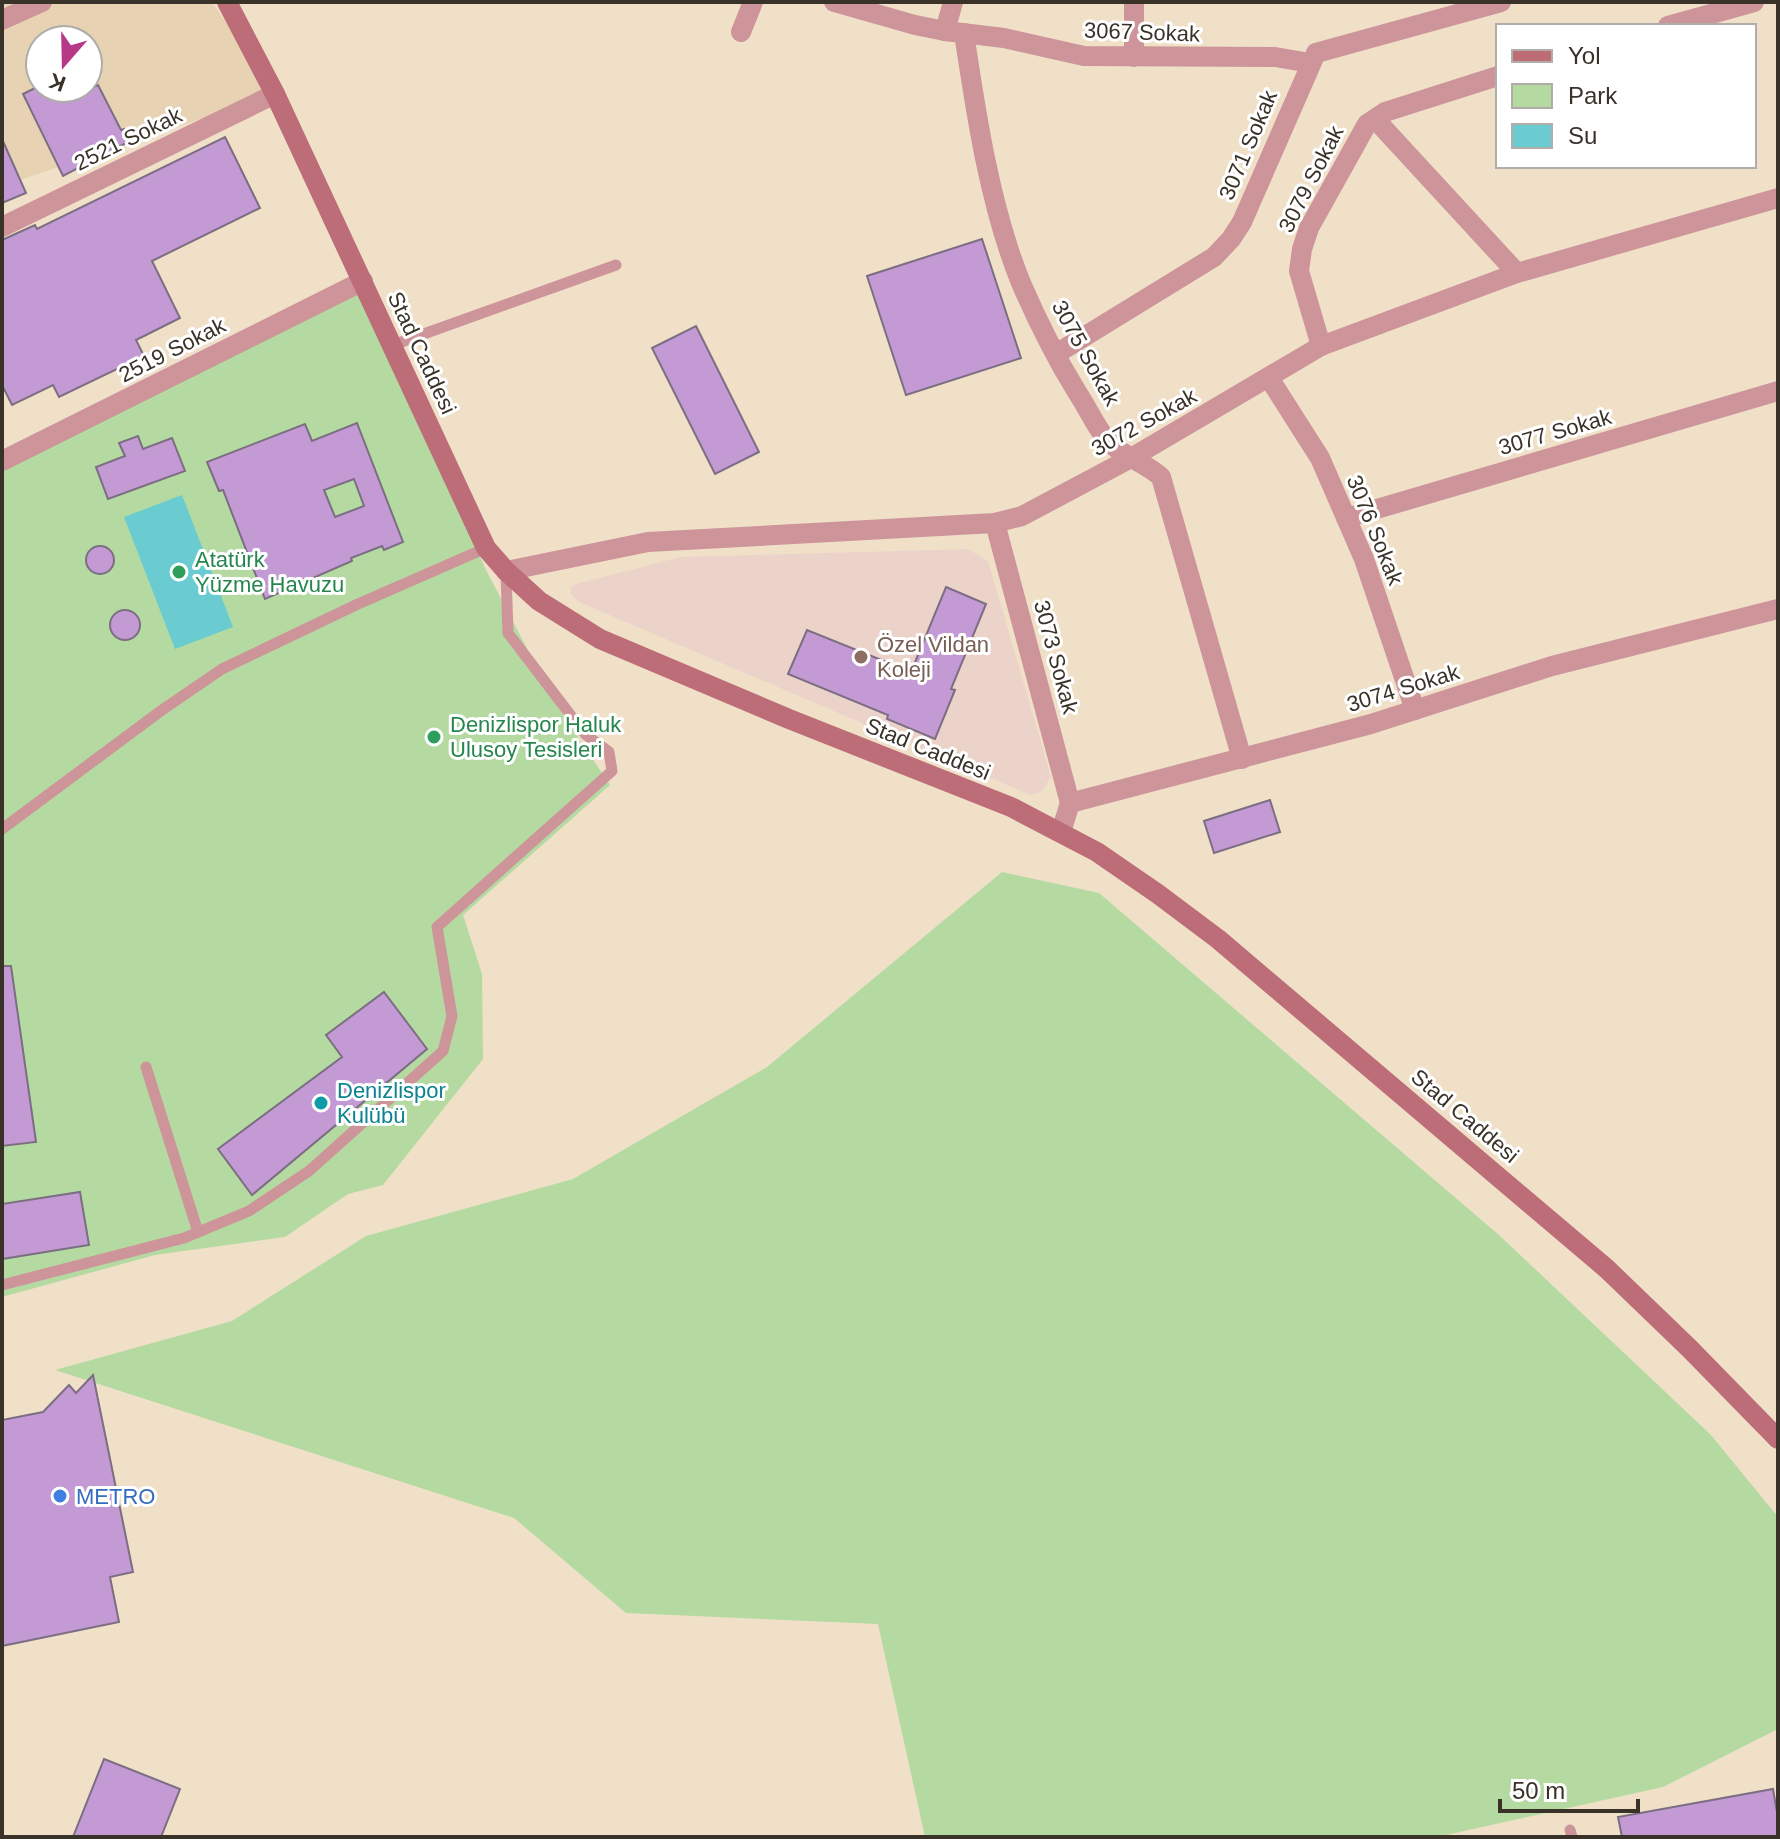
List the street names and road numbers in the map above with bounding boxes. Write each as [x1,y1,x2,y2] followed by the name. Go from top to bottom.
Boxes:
[1083,17,1201,47] street label: 3067 Sokak
[1214,86,1283,203] street label: 3071 Sokak
[70,102,187,176] street label: 2521 Sokak
[1273,121,1349,236] street label: 3079 Sokak
[383,288,461,418] street label: Stad Caddesi
[1047,296,1126,411] street label: 3075 Sokak
[115,312,230,388] street label: 2519 Sokak
[1087,382,1202,461] street label: 3072 Sokak
[1496,404,1615,460] street label: 3077 Sokak
[1342,471,1409,589] street label: 3076 Sokak
[1029,598,1083,717] street label: 3073 Sokak
[1344,659,1463,717] street label: 3074 Sokak
[862,713,994,785] street label: Stad Caddesi
[1406,1064,1524,1168] street label: Stad Caddesi

